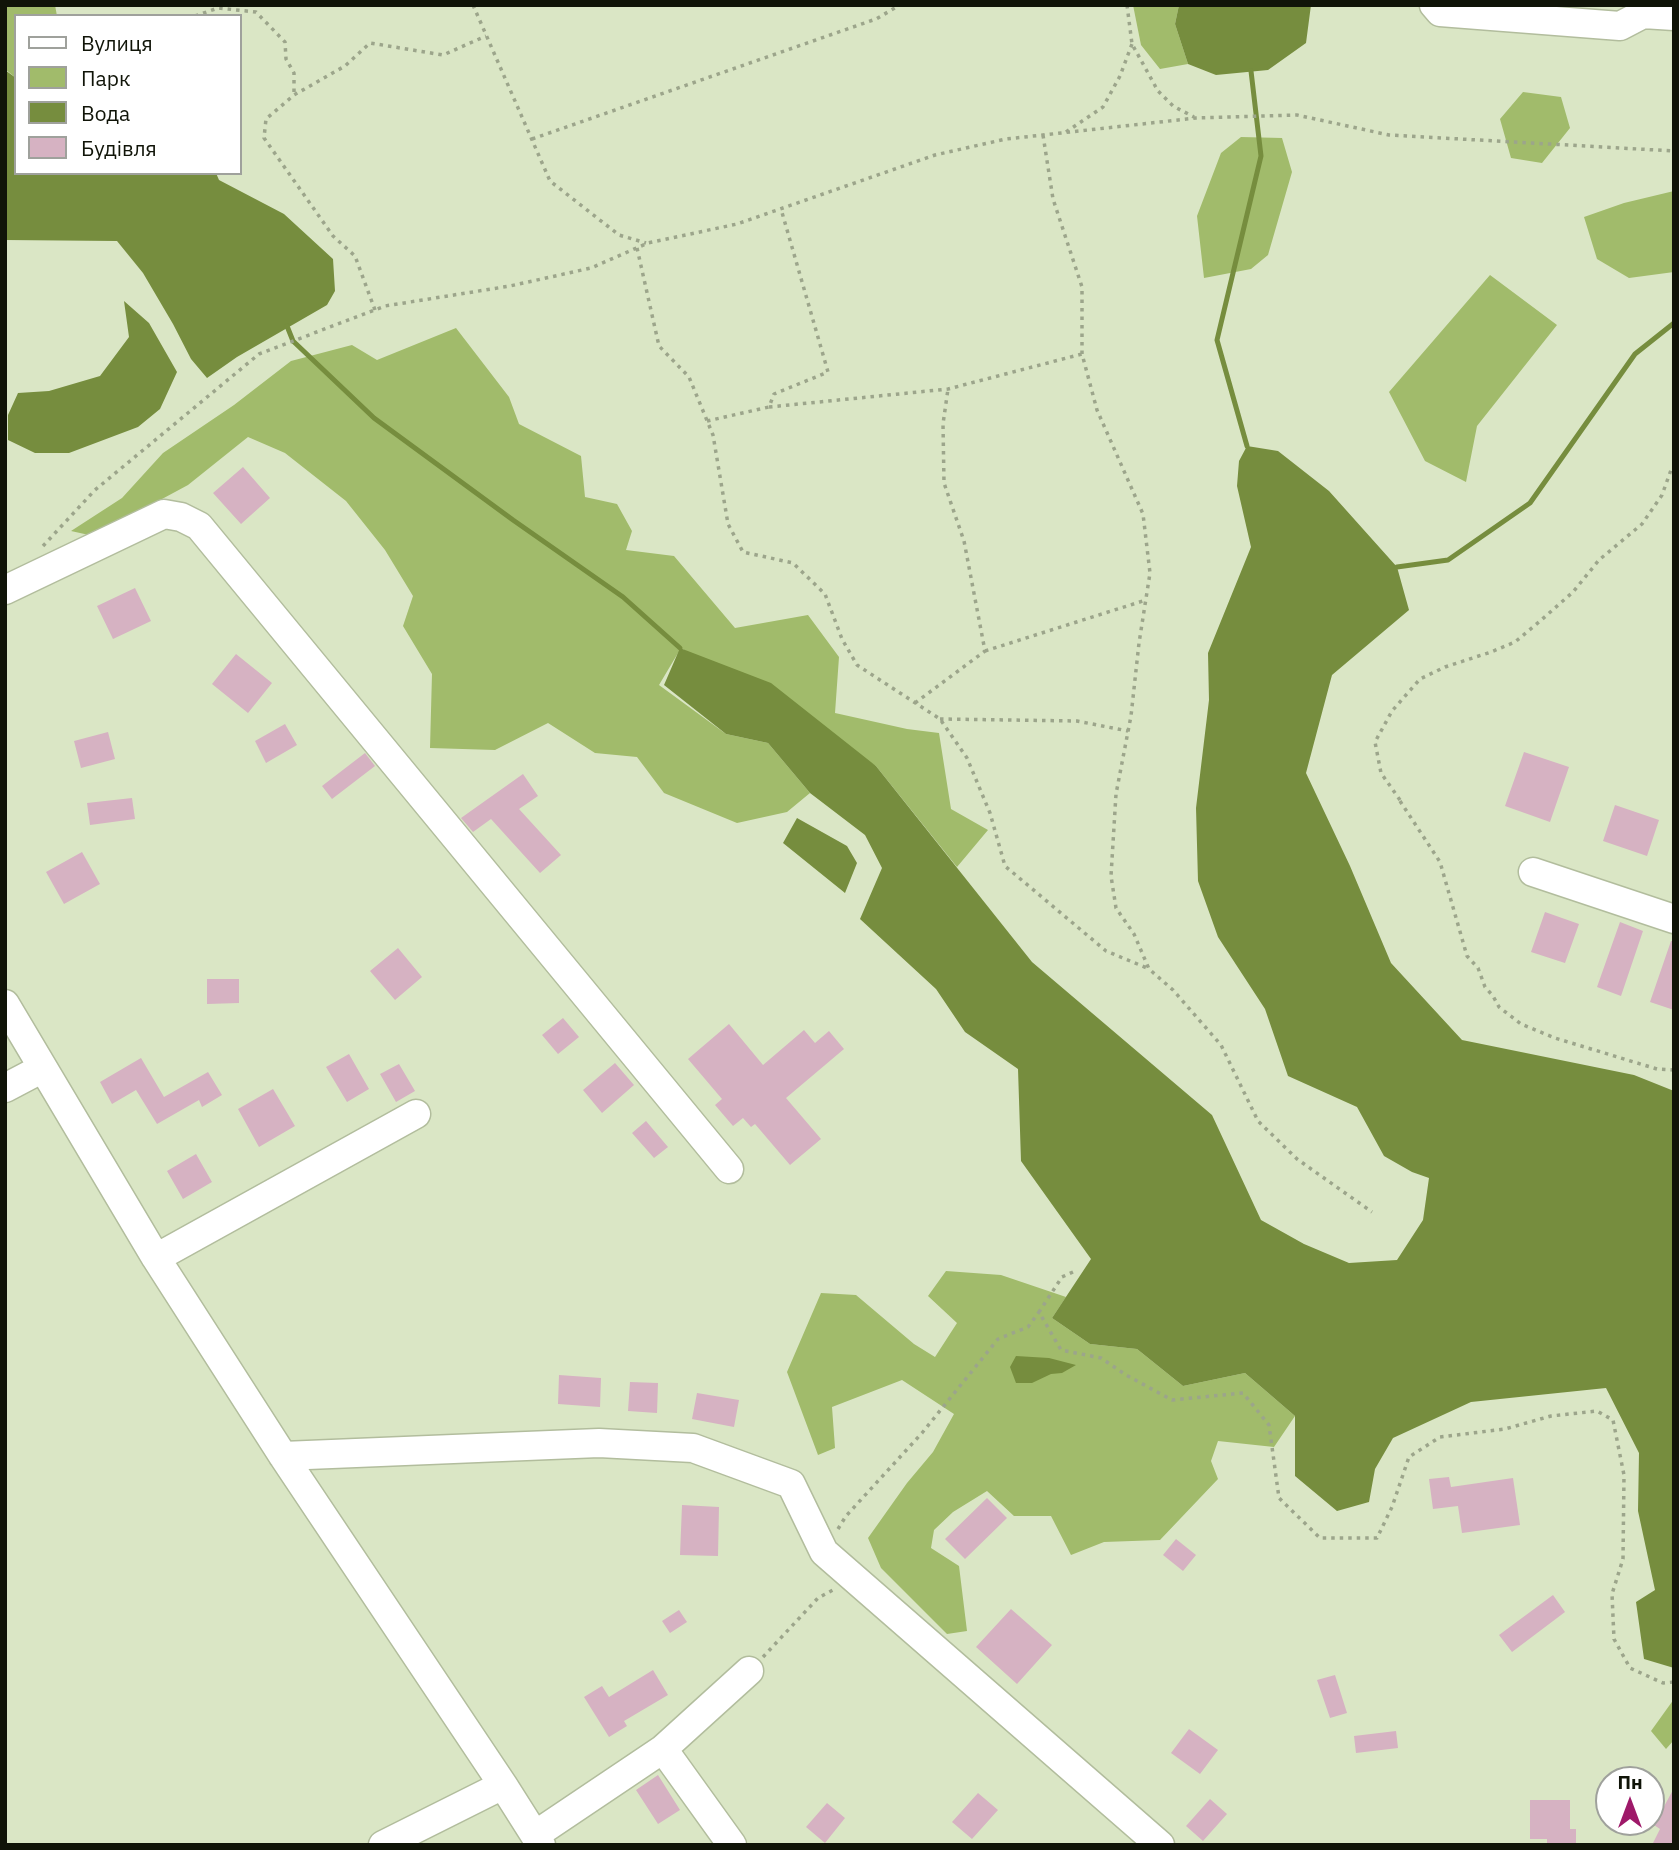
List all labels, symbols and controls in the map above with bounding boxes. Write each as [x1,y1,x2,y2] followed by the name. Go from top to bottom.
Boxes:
[14,14,242,175] legend
[81,29,153,57] text: Вулиця
[81,64,131,92] text: Парк
[81,99,130,127] text: Вода
[81,134,157,162] text: Будівля
[1595,1766,1665,1836] north arrow
[1617,1770,1643,1794] text: Пн

